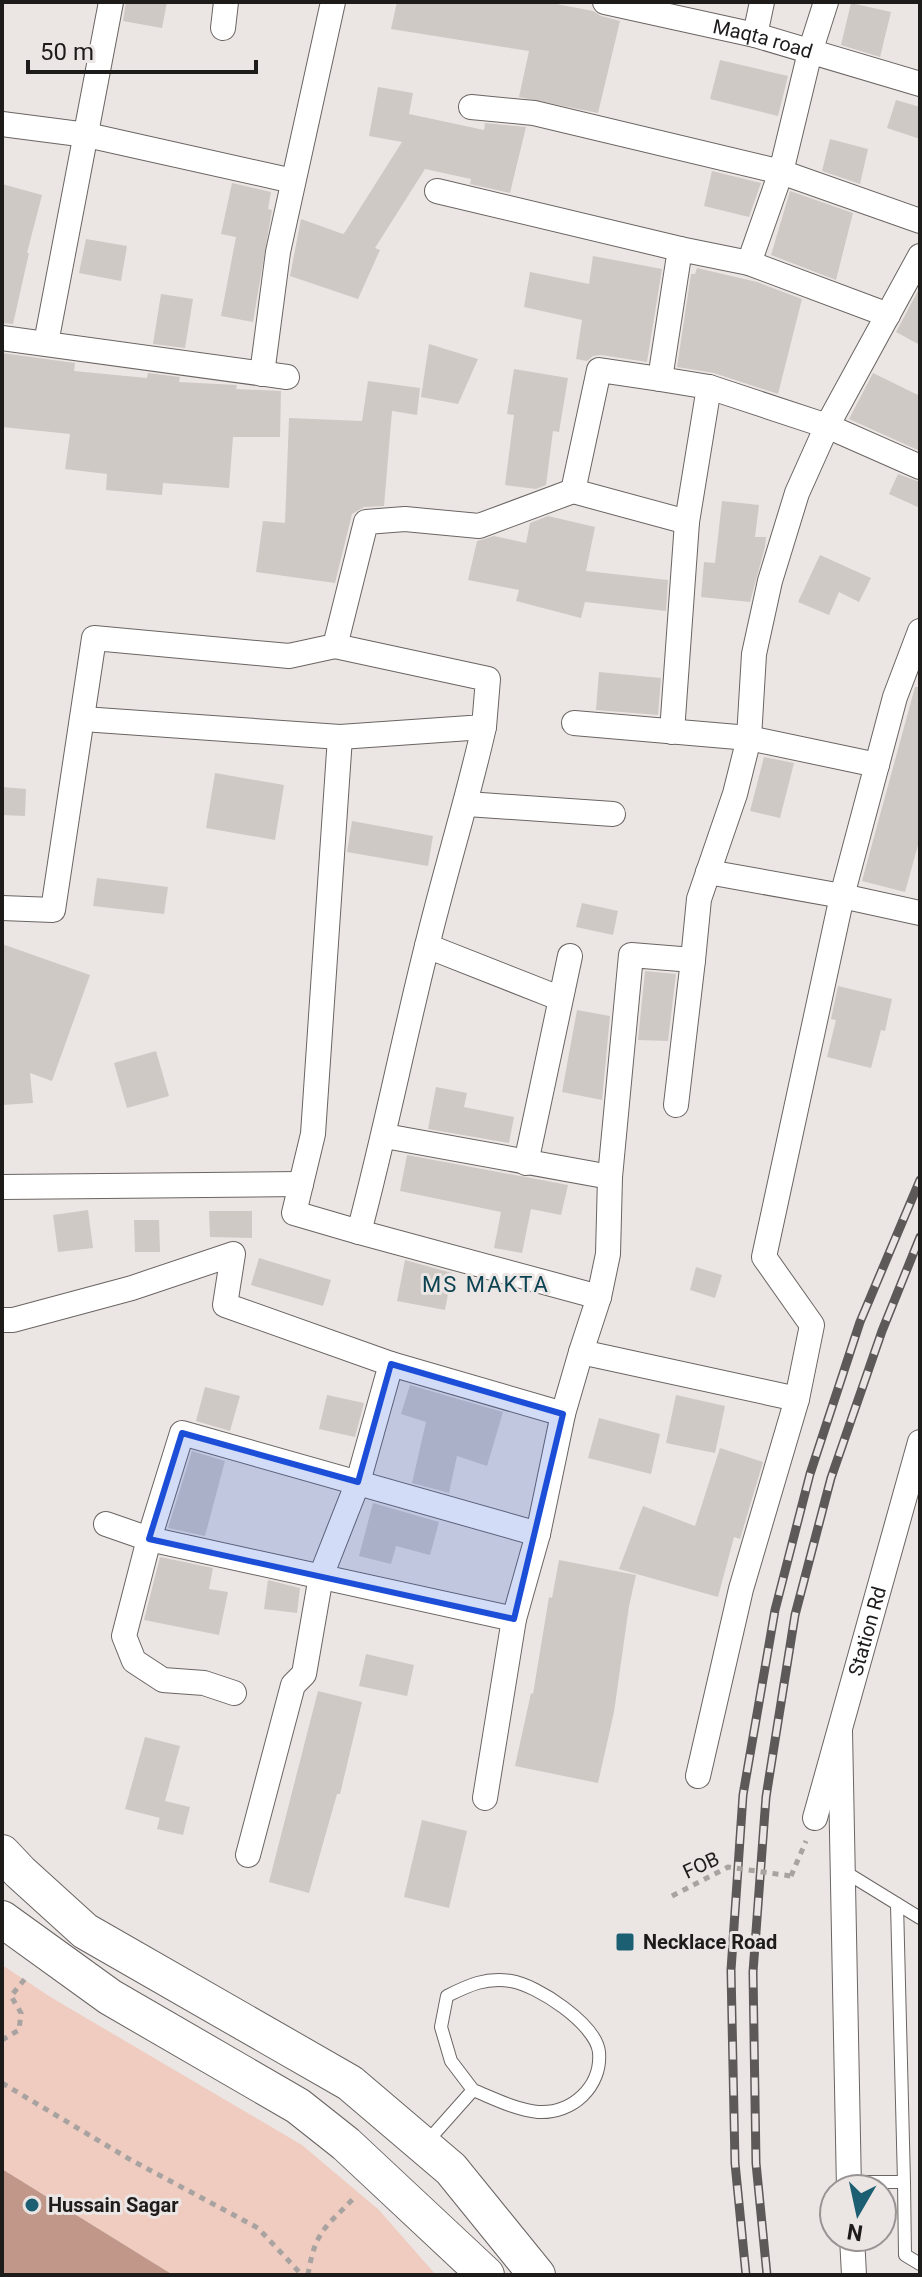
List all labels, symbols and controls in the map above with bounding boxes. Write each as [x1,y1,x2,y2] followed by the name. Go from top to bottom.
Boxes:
[711,14,816,63] street label: Maqta road
[28,24,256,74] scale bar
[40,38,94,66] text: 50 m
[422,1272,550,1297] district label: MS MAKTA
[843,1584,891,1679] street label: Station Rd
[679,1846,723,1884] street label: FOB
[643,1930,777,1954] place label: Necklace Road
[614,1931,636,1953] marker: Necklace Road
[818,2173,898,2253] north arrow
[48,2193,179,2217] place label: Hussain Sagar
[23,2196,41,2214] marker: Hussain Sagar
[845,2219,865,2246] text: N

